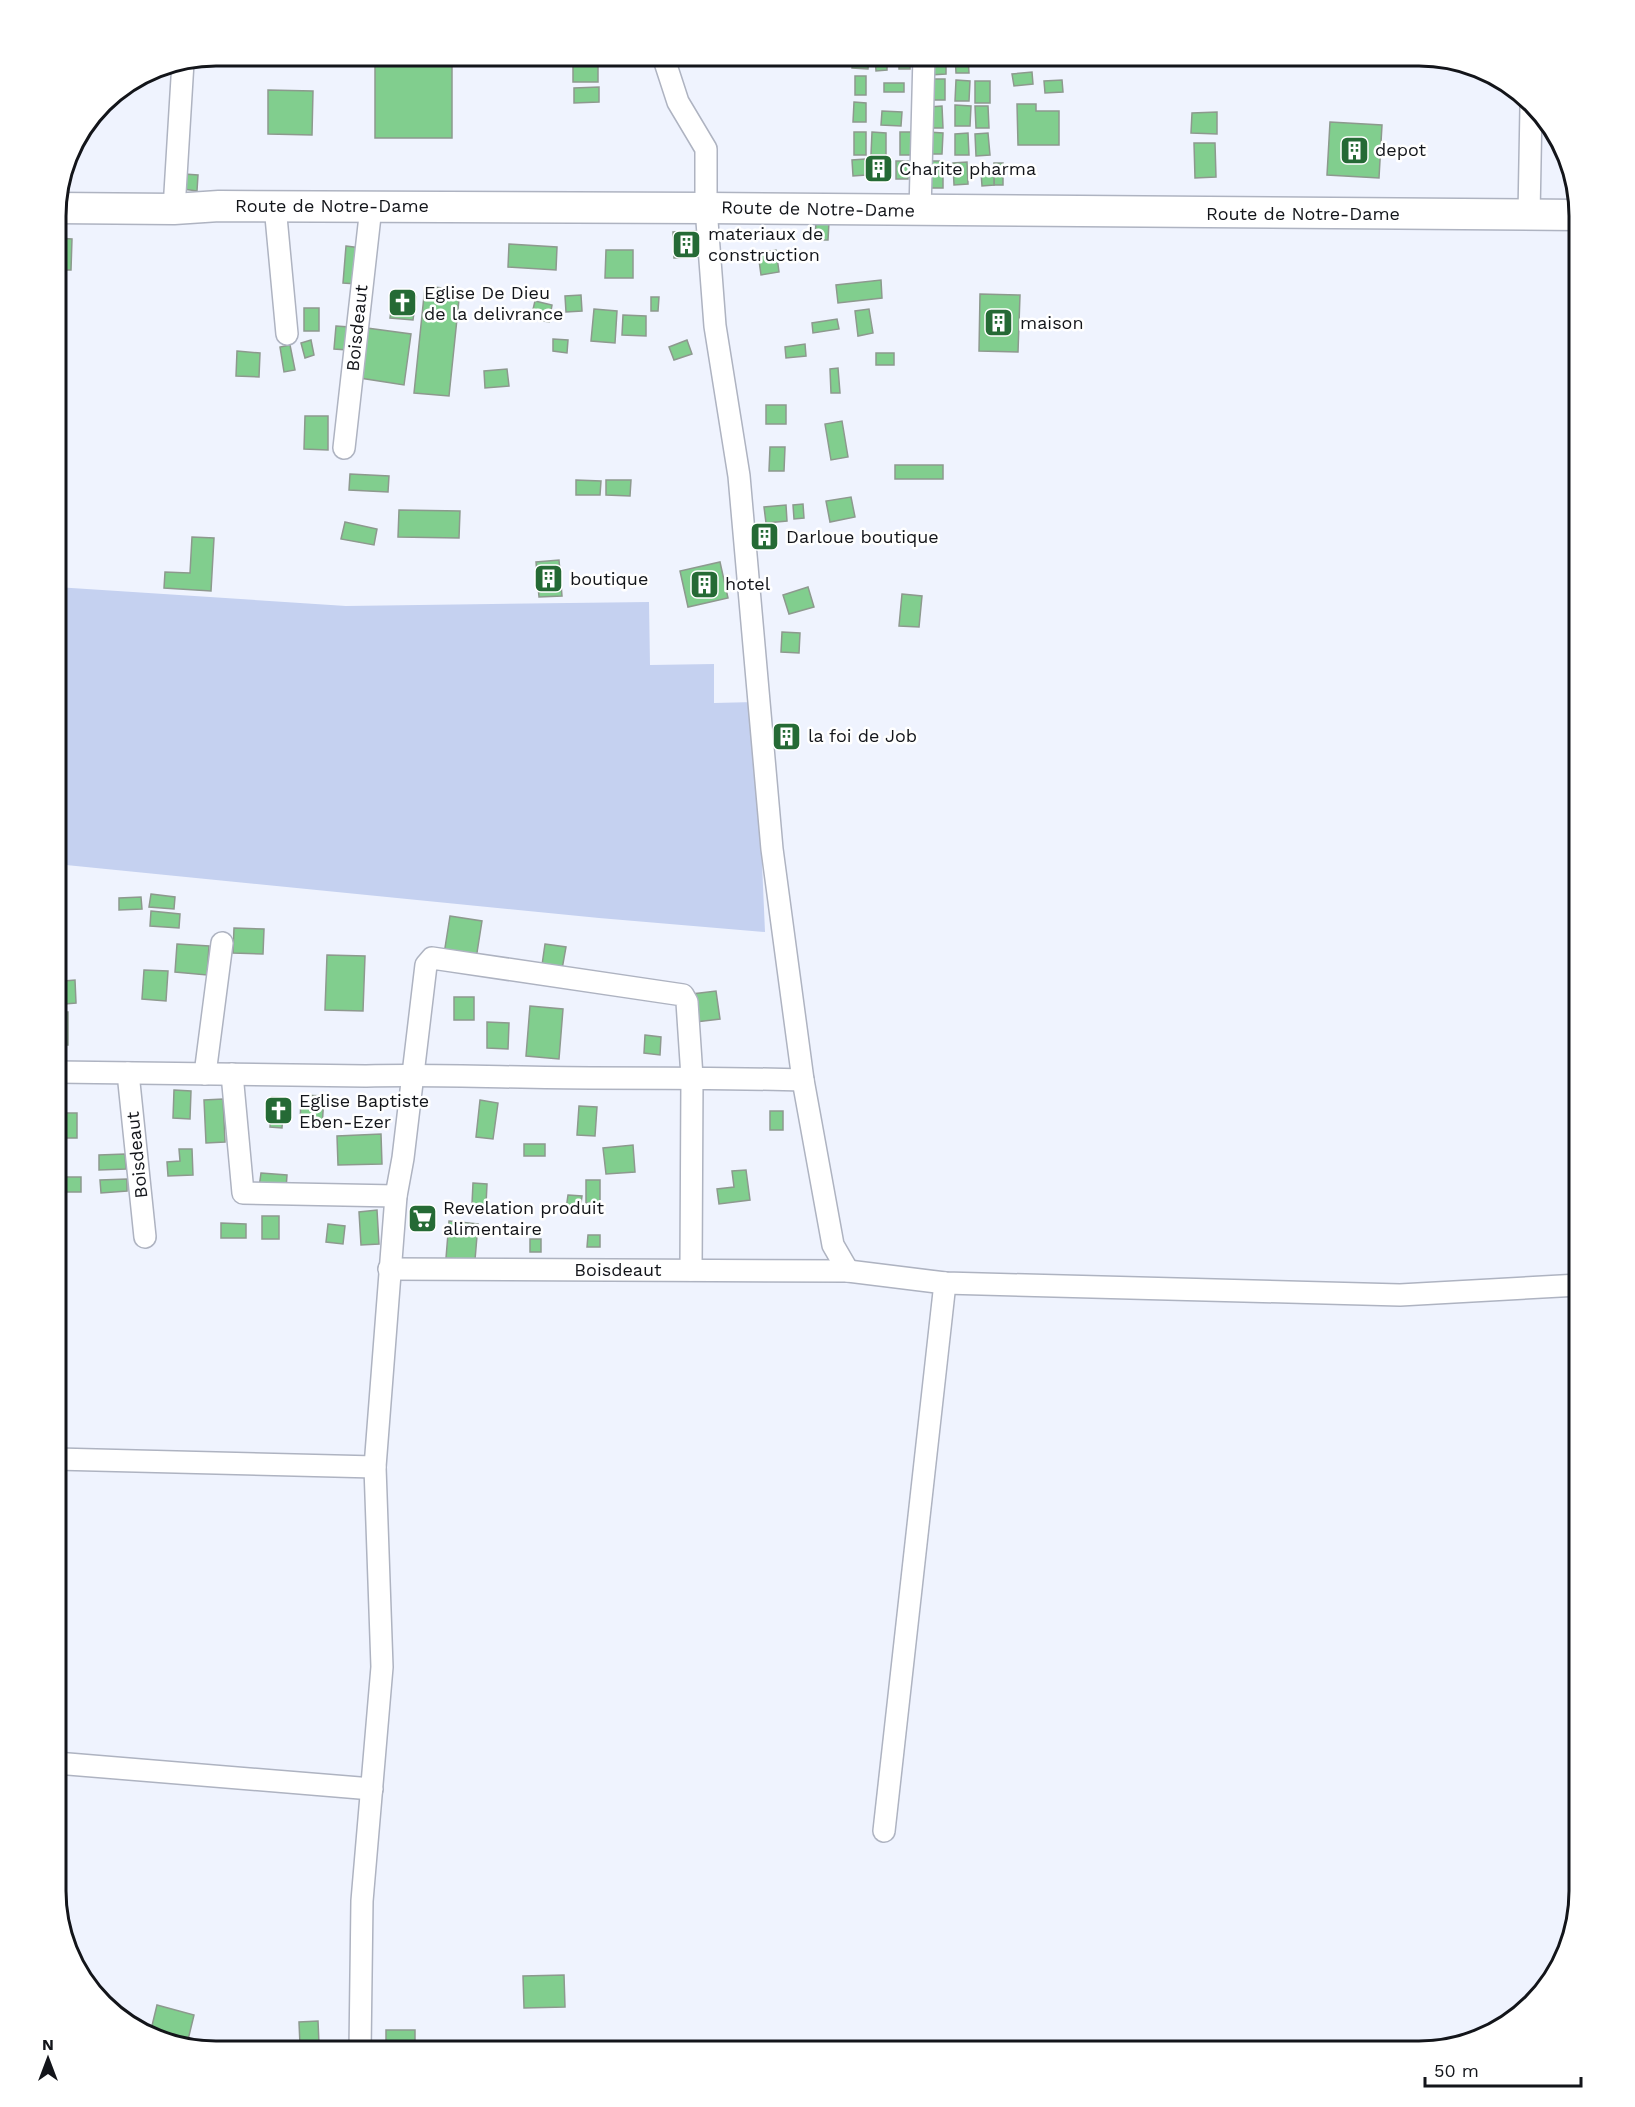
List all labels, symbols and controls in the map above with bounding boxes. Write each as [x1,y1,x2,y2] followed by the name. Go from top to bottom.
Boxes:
[1338,134,1370,166] building icon: depot
[1375,139,1427,160] place label: depot
[862,153,894,185] building icon: Charite pharma
[899,158,1036,179] place label: Charite pharma
[235,195,429,216] street label: Route de Notre-Dame
[721,196,915,221] street label: Route de Notre-Dame
[1206,203,1400,224] street label: Route de Notre-Dame
[708,223,823,265] place label: materiaux de construction
[671,228,703,260] building icon: materiaux de construction
[424,282,563,324] place label: Eglise De Dieu de la delivrance
[341,283,372,372] street label: Boisdeaut
[387,287,419,319] church icon: Eglise De Dieu de la delivrance
[983,307,1015,339] building icon: maison
[1020,312,1084,333] place label: maison
[749,521,781,553] building icon: Darloue boutique
[786,526,939,547] place label: Darloue boutique
[533,563,565,595] building icon: boutique
[570,568,648,589] place label: boutique
[688,568,720,600] building icon: hotel
[725,573,771,594] place label: hotel
[771,720,803,752] building icon: la foi de Job
[808,725,917,746] place label: la foi de Job
[299,1090,429,1132] place label: Eglise Baptiste Eben-Ezer
[262,1095,294,1127] church icon: Eglise Baptiste Eben-Ezer
[121,1110,152,1200] street label: Boisdeaut
[443,1197,605,1239] place label: Revelation produit alimentaire
[406,1202,438,1234] supermarket icon: Revelation produit alimentaire
[574,1259,662,1280] street label: Boisdeaut
[18,2029,78,2089] north arrow
[42,2035,54,2054] text: N
[1425,2050,1581,2088] scale bar
[1434,2060,1479,2081] text: 50 m

